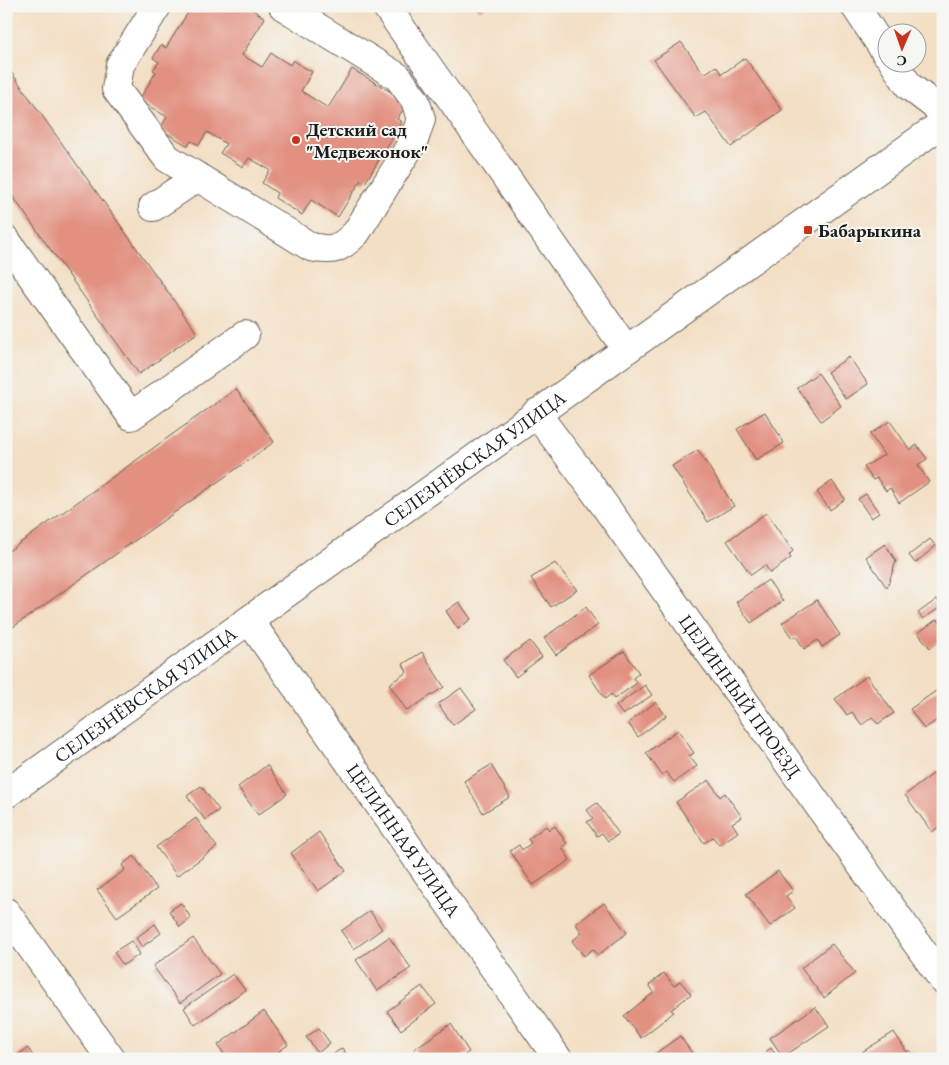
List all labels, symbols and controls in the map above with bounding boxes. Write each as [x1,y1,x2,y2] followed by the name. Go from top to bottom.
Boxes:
[876,22,926,72] north arrow
[896,52,907,70] text: С
[306,117,428,164] place label: Детский сад "Медвежонок"
[290,134,302,146] marker: Детский сад "Медвежонок"
[818,218,922,243] place label: Бабарыкина
[802,224,814,236] marker: Бабарыкина
[378,384,571,532] street label: СЕЛЕЗНЁВСКАЯ УЛИЦА
[674,609,807,783] street label: ЦЕЛИННЫЙ ПРОЕЗД
[49,620,242,768] street label: СЕЛЕЗНЁВСКАЯ УЛИЦА
[341,758,467,922] street label: ЦЕЛИННАЯ УЛИЦА

